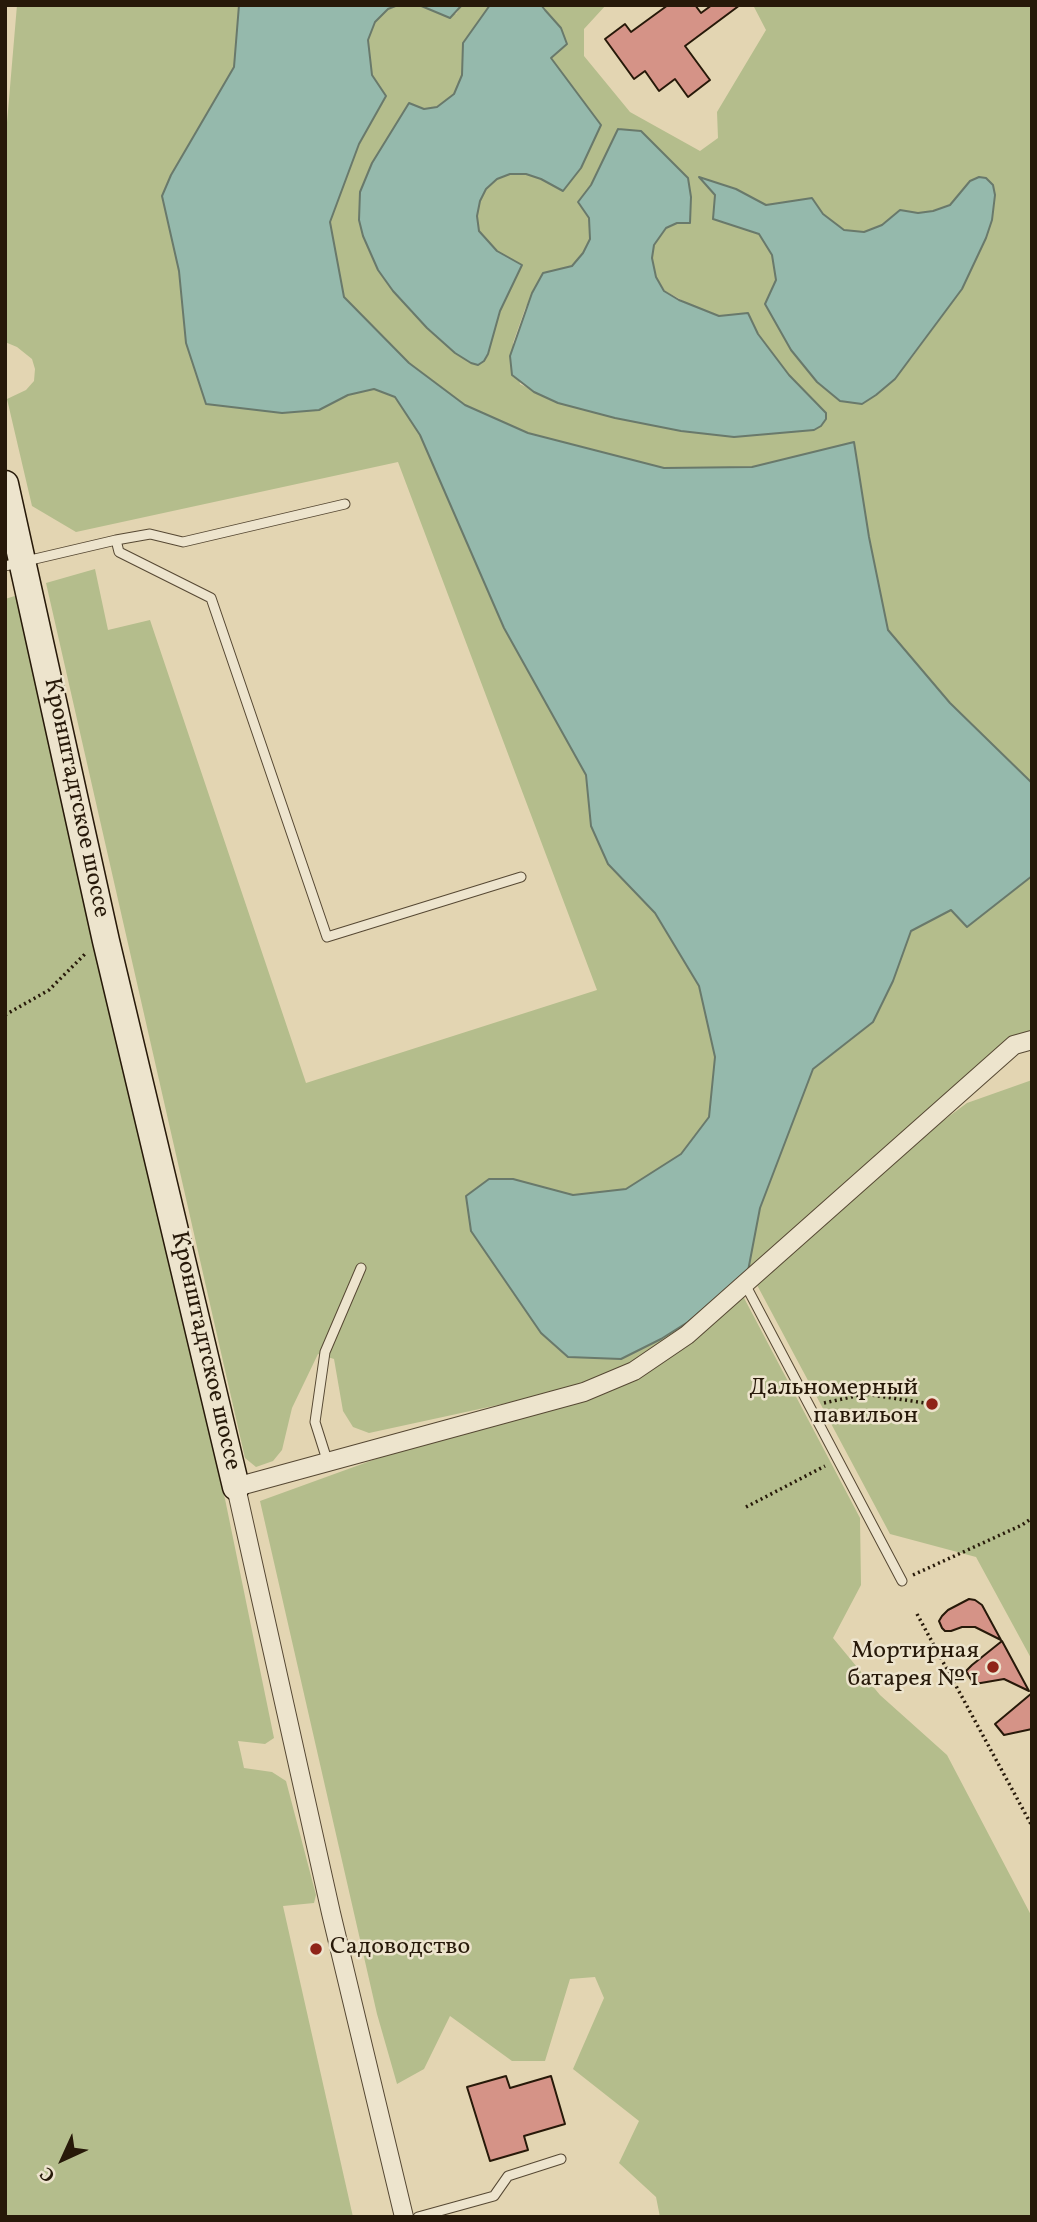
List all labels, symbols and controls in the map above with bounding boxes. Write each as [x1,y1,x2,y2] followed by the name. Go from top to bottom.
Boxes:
[36,676,114,920] street label: Кронштадтское шоссе
[162,1229,246,1473] street label: Кронштадтское шоссе
[749,1376,918,1432] place label: Дальномерный павильон
[924,1396,940,1412] marker: Дальномерный павильон
[848,1639,979,1695] place label: Мортирная батарея № 1
[985,1659,1001,1675] marker: Мортирная батарея № 1
[330,1935,470,1963] place label: Садоводство
[308,1941,324,1957] marker: Садоводство
[28,2124,98,2194] north arrow
[35,2160,62,2187] text: С

